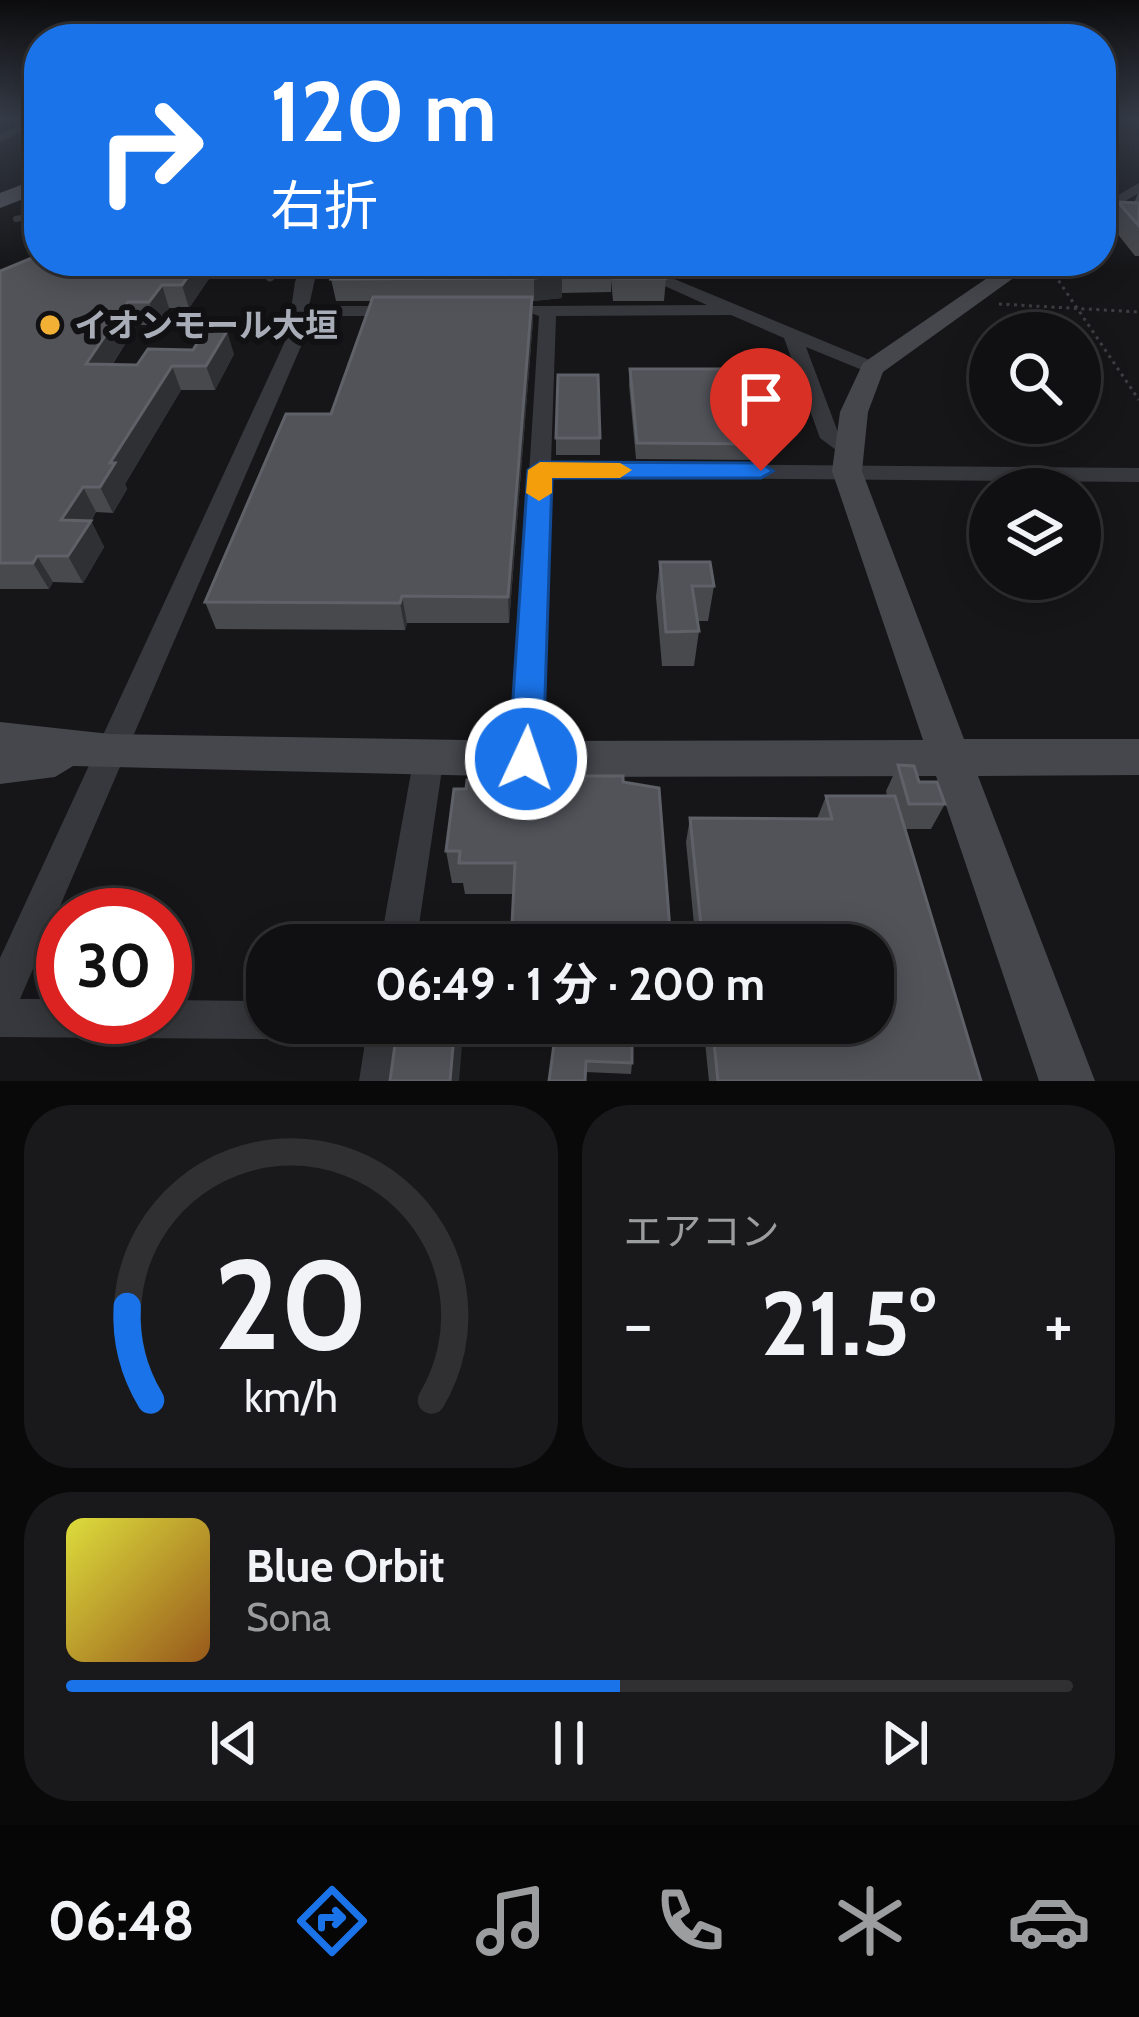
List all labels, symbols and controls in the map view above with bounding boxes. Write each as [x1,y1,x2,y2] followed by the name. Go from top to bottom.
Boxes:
[270,60,497,162] text: 120 m
[72,72,228,228] icon: right
[270,173,378,239] text: 右折
[74,305,338,345] place label: イオンモール大垣
[37,312,63,338] marker: イオンモール大垣
[969,312,1101,600] map controls
[969,312,1101,444] button: search
[710,348,812,471] pin
[728,366,794,432] icon: arrive
[969,468,1101,600] button: layers
[463,696,589,822] position arrow
[36,888,192,1044] speed limit sign: 30
[375,957,765,1011] text: 06:49 · 1 分 · 200 m
[624,1207,780,1255] text: エアコン
[214,1229,368,1380] text: 20
[761,1268,936,1378] text: 21.5°
[624,1283,653,1364] text: −
[1044,1283,1073,1364] text: +
[244,1370,338,1422] text: km/h
[246,1539,444,1593] text: Blue Orbit
[246,1593,331,1641] text: Sona
[201,1710,267,1776] icon: previous
[536,1710,602,1776] icon: pause
[872,1710,938,1776] icon: next
[290,1879,374,1963] icon: directions
[469,1879,553,1963] icon: music
[648,1879,732,1963] icon: phone
[828,1879,912,1963] icon: climate
[1007,1879,1091,1963] icon: car
[48,1888,194,1954] text: 06:48

